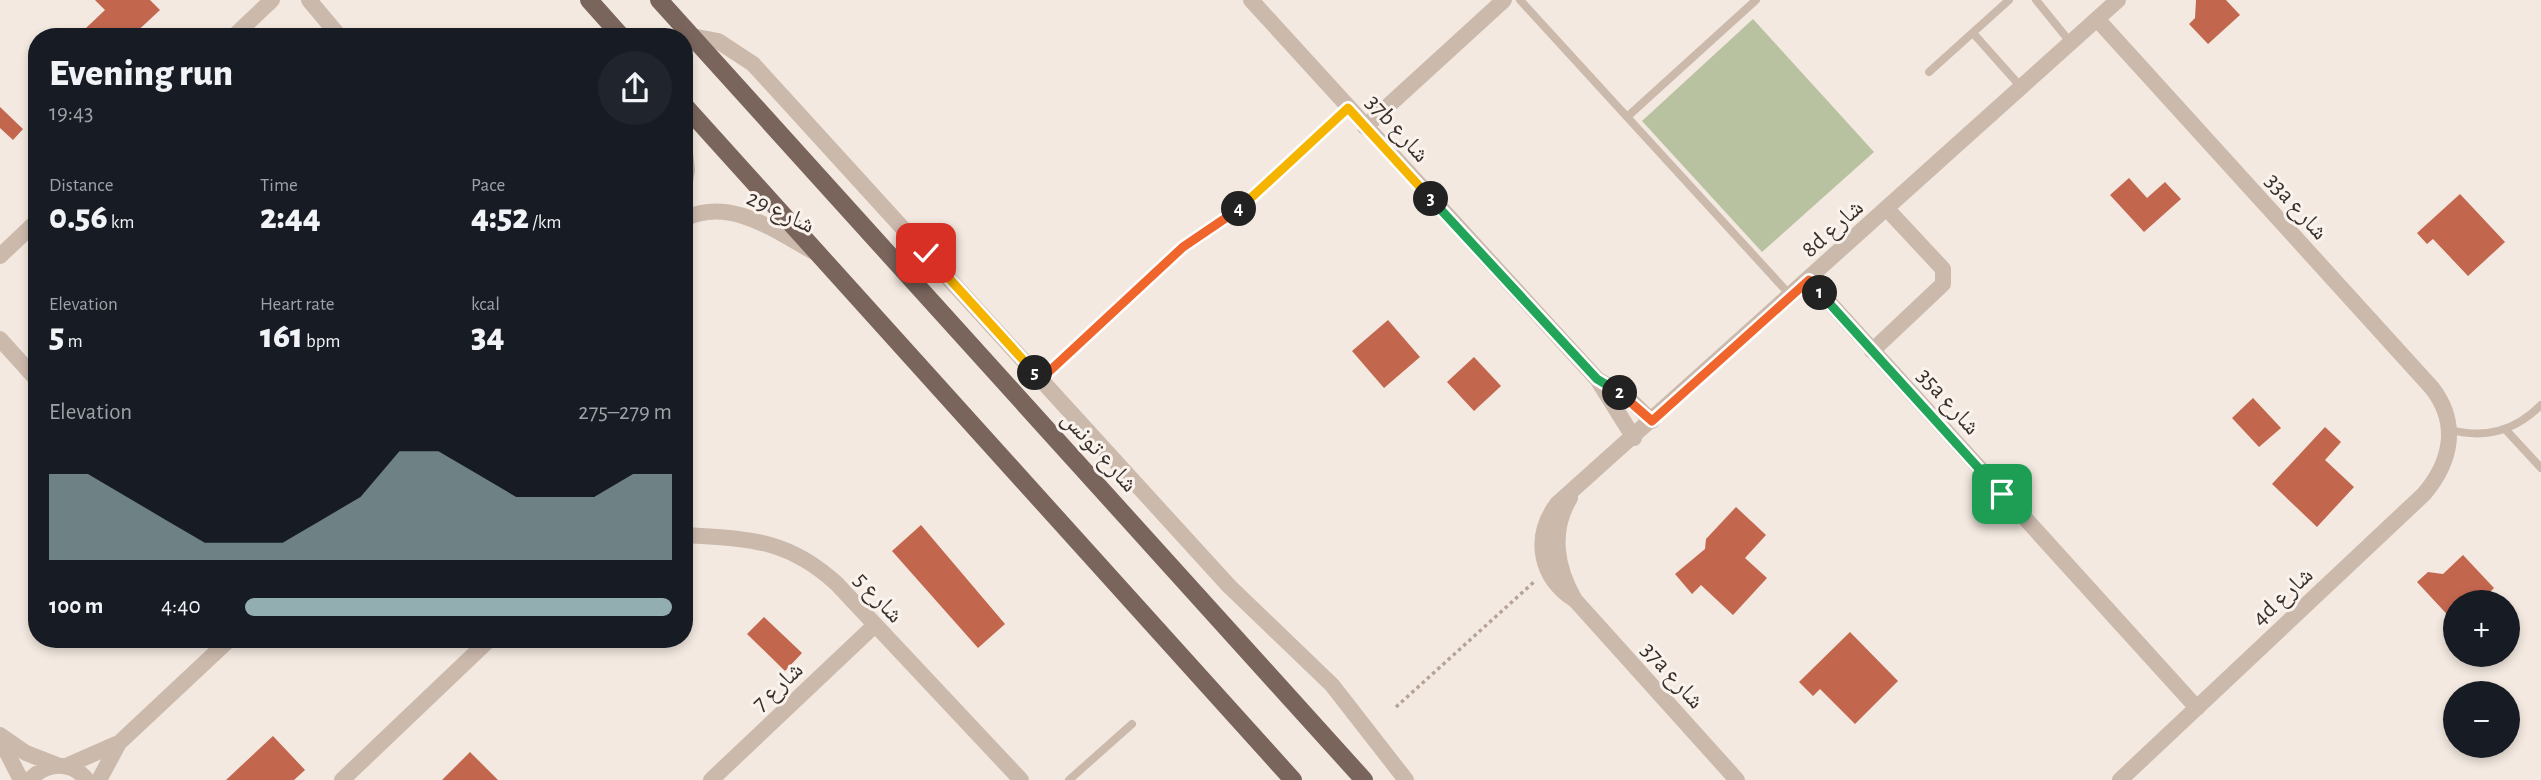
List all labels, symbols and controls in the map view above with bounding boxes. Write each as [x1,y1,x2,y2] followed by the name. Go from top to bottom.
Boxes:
[598,51,672,125] button: share
[49,55,233,93] text: Evening run
[1359,90,1434,168] street label: 37b شارع
[49,102,94,125] text: 19:43
[2259,169,2332,246] street label: 33a شارع
[49,176,113,195] text: Distance
[260,176,298,195] text: Time
[471,176,505,195] text: Pace
[1414,182,1448,216] pin: 3
[742,186,818,240] street label: شارع 29
[1426,189,1435,208] text: 3
[1222,192,1256,227] pin: 4
[1797,195,1869,264] street label: 8d شارع
[1234,199,1243,218] text: 4
[49,200,108,235] text: 0.56
[260,200,321,235] text: 2:44
[471,200,529,235] text: 4:52
[108,213,135,232] text: km
[529,213,562,232] text: /km
[896,223,956,283] pin
[907,234,945,272] icon: check
[1802,276,1838,310] pin: 1
[1816,283,1823,302] text: 1
[49,295,118,314] text: Elevation
[260,295,335,314] text: Heart rate
[471,295,500,314] text: kcal
[49,319,64,354] text: 5
[260,319,303,354] text: 161
[471,319,504,354] text: 34
[64,332,83,351] text: m
[303,332,340,351] text: bpm
[1018,356,1052,390] pin: 5
[1030,363,1039,382] text: 5
[1911,364,1984,441] street label: 35a شارع
[1602,376,1638,410] pin: 2
[1615,383,1624,402] text: 2
[49,401,132,424] text: Elevation
[578,401,672,424] text: 275–279 m
[1055,406,1142,498] street label: شارع تونس
[1972,464,2032,524] pin
[1983,475,2021,513] icon: arrive
[2248,563,2319,632] street label: 4d شارع
[848,568,907,629] street label: شارع 5
[2443,590,2520,758] map controls
[2443,590,2520,667] button: +
[49,595,103,618] text: 100 m
[161,595,201,618] text: 4:40
[1635,638,1708,715] street label: 37a شارع
[748,658,809,717] street label: شارع 7
[2443,681,2520,758] button: −

